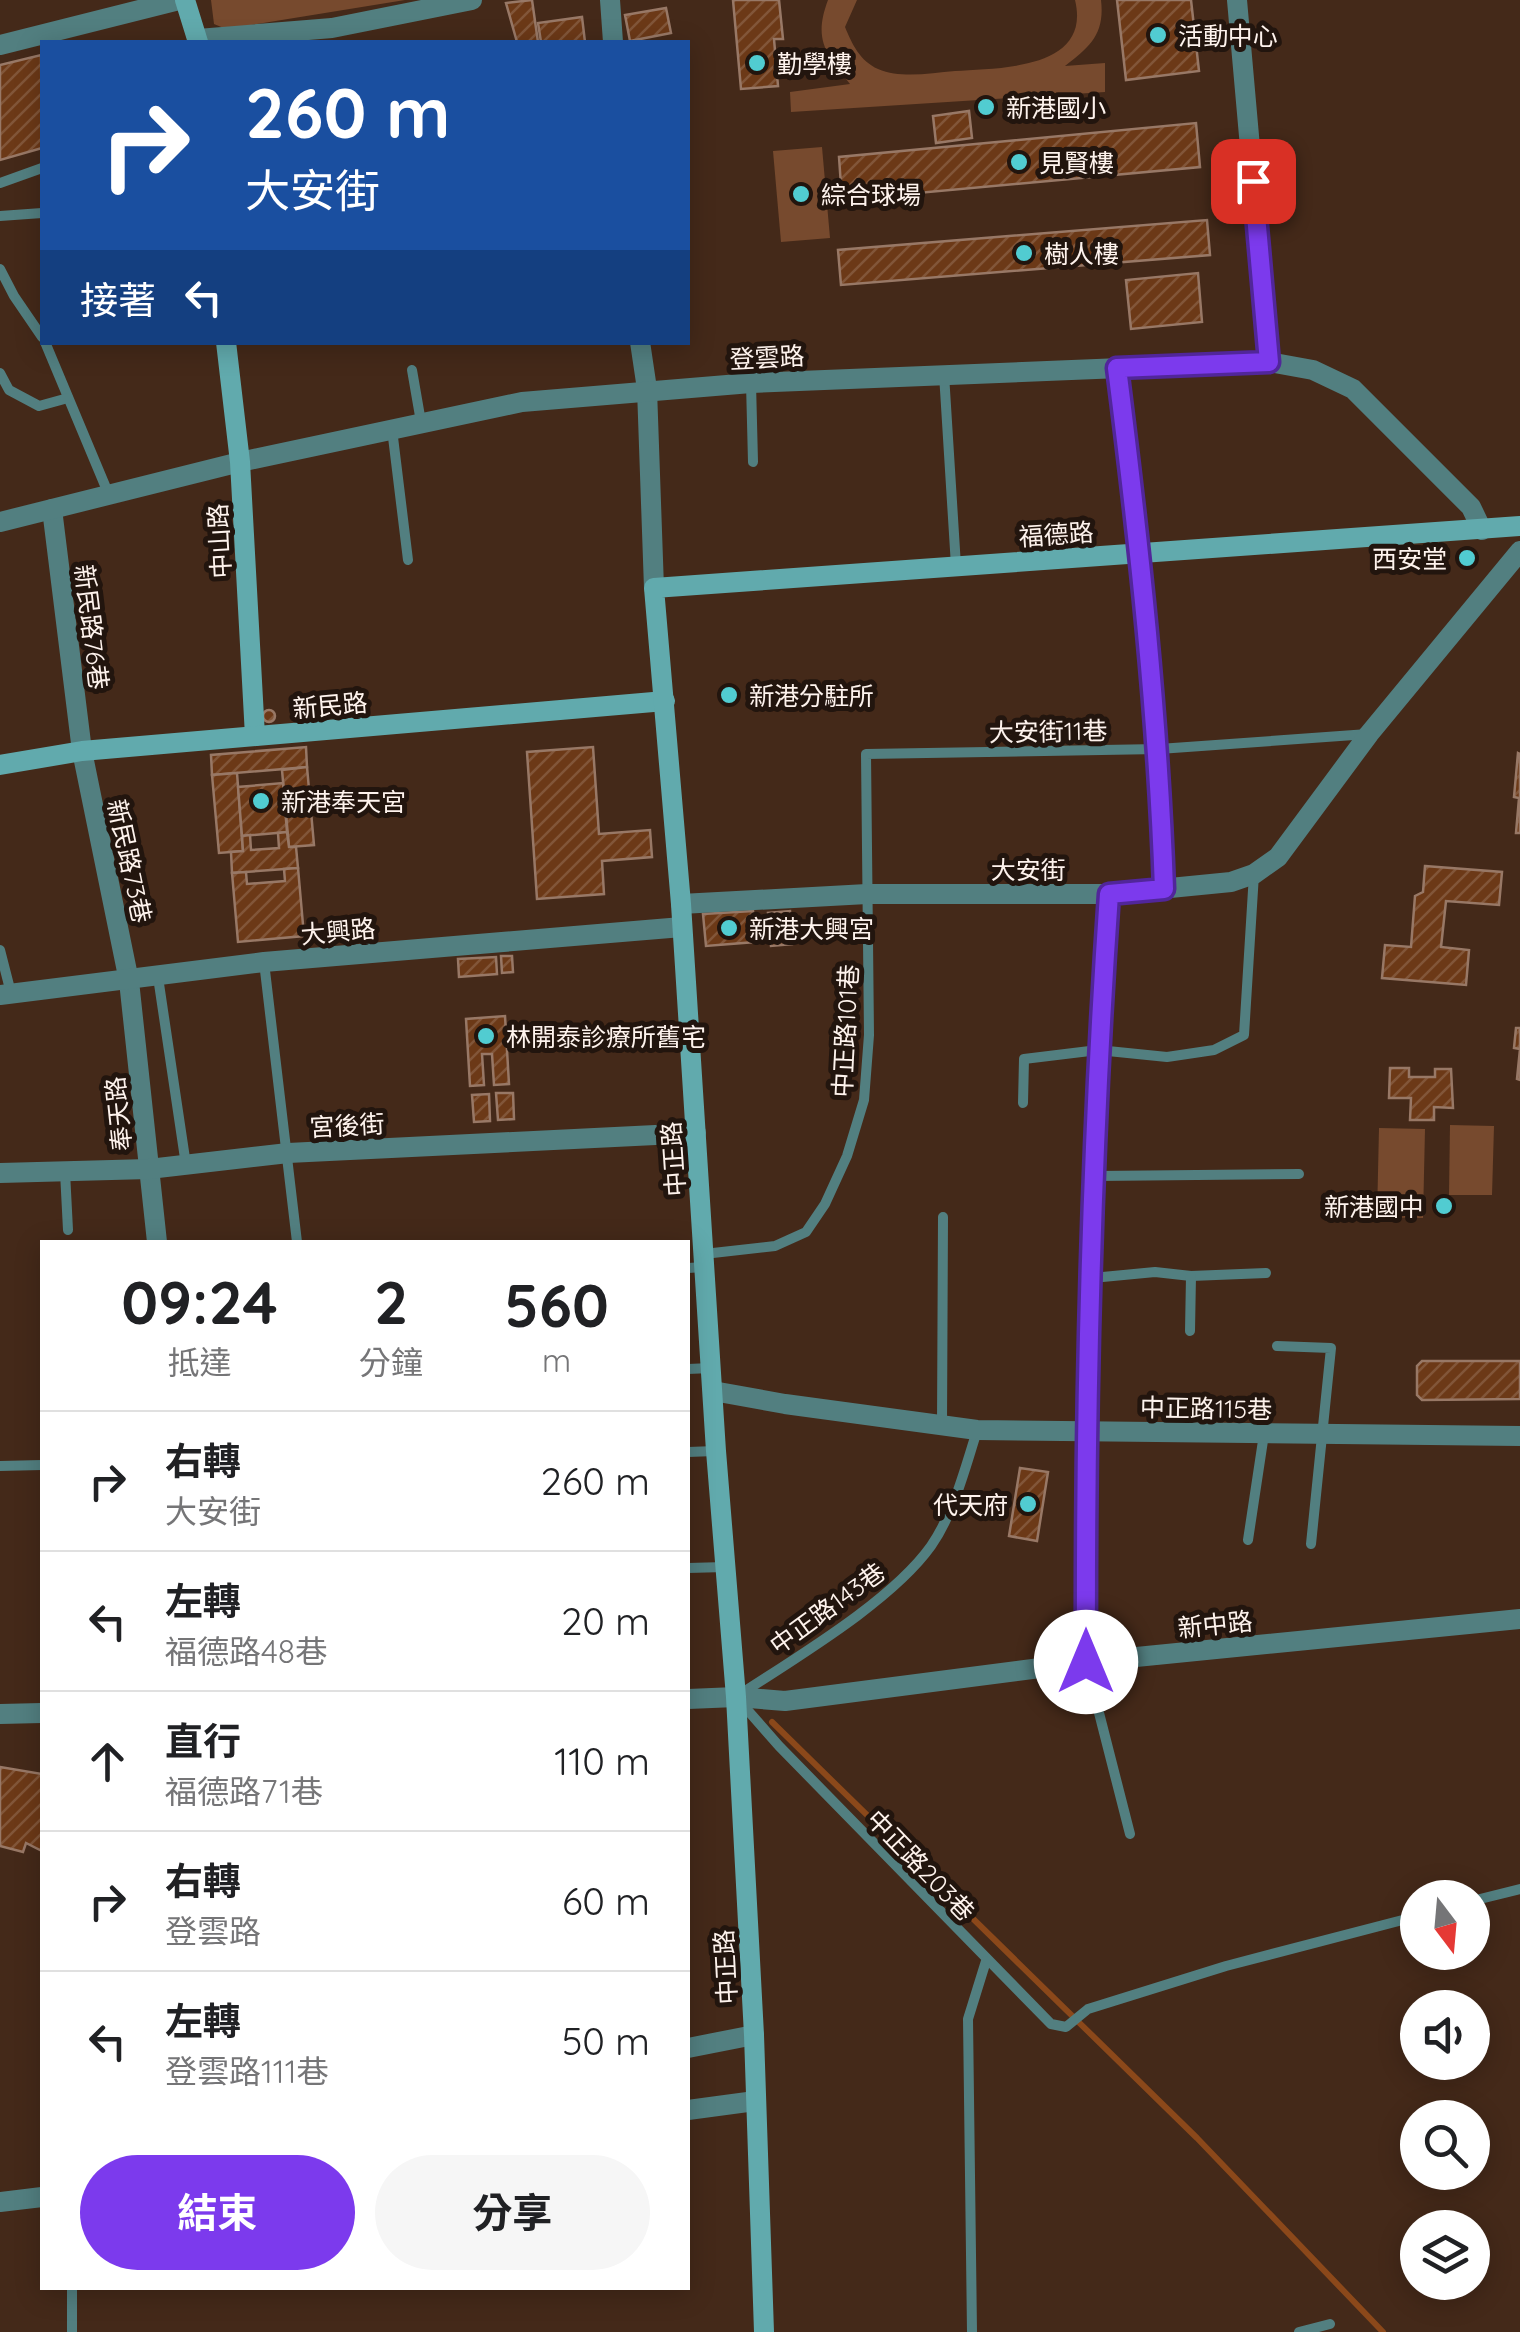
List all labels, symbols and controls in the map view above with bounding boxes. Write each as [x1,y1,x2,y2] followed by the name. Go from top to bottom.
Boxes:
[1178,20,1278,51] place label: 活動中心
[1147,24,1169,46] marker: 活動中心
[777,48,852,79] place label: 勤學樓
[746,52,768,74] marker: 勤學樓
[245,68,451,156] text: 260 m
[80,80,210,210] icon: right
[1006,92,1106,123] place label: 新港國小
[975,96,997,118] marker: 新港國小
[1211,139,1296,224] pin
[1039,147,1114,178] place label: 見賢樓
[1008,151,1030,173] marker: 見賢樓
[1226,154,1281,209] icon: arrive
[245,162,380,218] text: 大安街
[821,179,921,210] place label: 綜合球場
[790,183,812,205] marker: 綜合球場
[1044,238,1119,269] place label: 樹人樓
[1013,242,1035,264] marker: 樹人樓
[176,270,231,325] icon: left
[80,276,156,324] text: 接著
[729,340,805,374] street label: 登雲路
[202,503,236,579] street label: 中山路
[1018,516,1094,552] street label: 福德路
[1372,543,1447,574] place label: 西安堂
[1456,547,1478,569] marker: 西安堂
[69,563,115,691] street label: 新民路76巷
[749,680,874,711] place label: 新港分駐所
[718,684,740,706] marker: 新港分駐所
[291,686,369,724] street label: 新民路
[988,714,1108,748] street label: 大安街11巷
[281,786,406,817] place label: 新港奉天宮
[250,790,272,812] marker: 新港奉天宮
[102,796,158,926] street label: 新民路73巷
[990,854,1066,885] street label: 大安街
[299,912,377,950] street label: 大興路
[749,913,874,944] place label: 新港大興宮
[718,917,740,939] marker: 新港大興宮
[826,964,864,1098] street label: 中正路101巷
[506,1021,706,1052] place label: 林開泰診療所舊宅
[475,1025,497,1047] marker: 林開泰診療所舊宅
[99,1075,137,1153] street label: 奉天路
[309,1108,385,1142] street label: 宮後街
[655,1121,691,1197] street label: 中正路
[1324,1191,1424,1222] place label: 新港國中
[1433,1195,1455,1217] marker: 新港國中
[121,1264,278,1339] text: 09:24
[374,1264,408,1339] text: 2
[504,1267,609,1342] text: 560
[542,1340,571,1380] text: m
[168,1342,232,1382] text: 抵達
[359,1342,423,1382] text: 分鐘
[1140,1391,1272,1425] street label: 中正路115巷
[165,1437,241,1485] text: 右轉
[80,1454,135,1509] icon: right
[541,1457,650,1505] text: 260 m
[933,1489,1008,1520] place label: 代天府
[165,1491,261,1531] text: 大安街
[1017,1493,1039,1515] marker: 代天府
[763,1556,891,1660] street label: 中正路143巷
[165,1577,241,1625] text: 左轉
[80,1594,135,1649] icon: left
[561,1597,650,1645] text: 20 m
[1176,1605,1254,1643] street label: 新中路
[1034,1610,1138,1714] position arrow
[165,1631,327,1671] text: 福德路48巷
[165,1717,241,1765] text: 直行
[80,1734,135,1789] icon: ahead
[554,1737,650,1785] text: 110 m
[165,1771,323,1811] text: 福德路71巷
[861,1803,981,1927] street label: 中正路203巷
[165,1857,241,1905] text: 右轉
[80,1874,135,1929] icon: right
[562,1877,650,1925] text: 60 m
[1400,1880,1490,1970] north arrow
[1400,1880,1490,2300] map controls
[165,1911,261,1951] text: 登雲路
[708,1929,742,2005] street label: 中正路
[1400,1990,1490,2080] button: sound
[165,1997,241,2045] text: 左轉
[80,2014,135,2069] icon: left
[562,2017,650,2065] text: 50 m
[165,2051,329,2091] text: 登雲路111巷
[1400,2100,1490,2190] button: search
[80,2155,355,2270] button: 結束
[375,2155,650,2270] button: 分享
[1400,2210,1490,2300] button: layers

